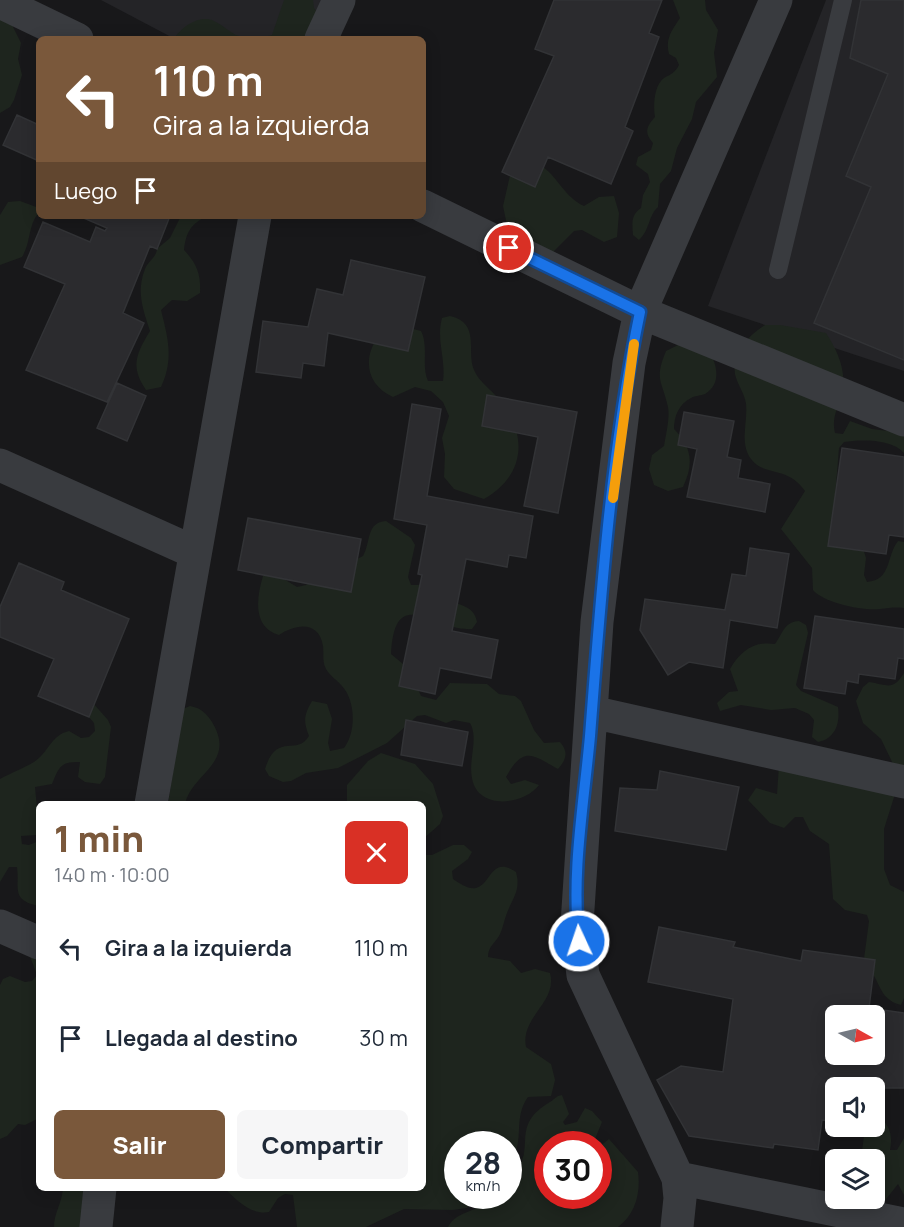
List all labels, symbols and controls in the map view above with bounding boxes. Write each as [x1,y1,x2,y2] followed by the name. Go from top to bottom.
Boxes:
[153,51,264,109] text: 110 m
[54,60,132,138] icon: left
[153,106,369,143] text: Gira a la izquierda
[129,174,162,207] icon: arrive
[54,176,117,206] text: Luego
[483,222,534,273] pin
[492,231,525,264] icon: arrive
[54,814,144,863] text: 1 min
[345,821,408,884] button: close
[54,861,170,888] text: 140 m · 10:00
[547,909,611,973] position arrow
[54,932,87,965] icon: left
[105,933,292,963] text: Gira a la izquierda
[354,933,408,963] text: 110 m
[825,1005,885,1065] north arrow
[825,1005,885,1209] map controls
[54,1022,87,1055] icon: arrive
[105,1023,298,1053] text: Llegada al destino
[359,1023,408,1053] text: 30 m
[825,1077,885,1137] button: sound
[54,1110,225,1179] button: Salir
[237,1110,408,1179] button: Compartir
[534,1131,612,1209] speed limit sign: 30
[465,1142,501,1183] text: 28
[825,1149,885,1209] button: layers
[466,1175,500,1196] text: km/h

